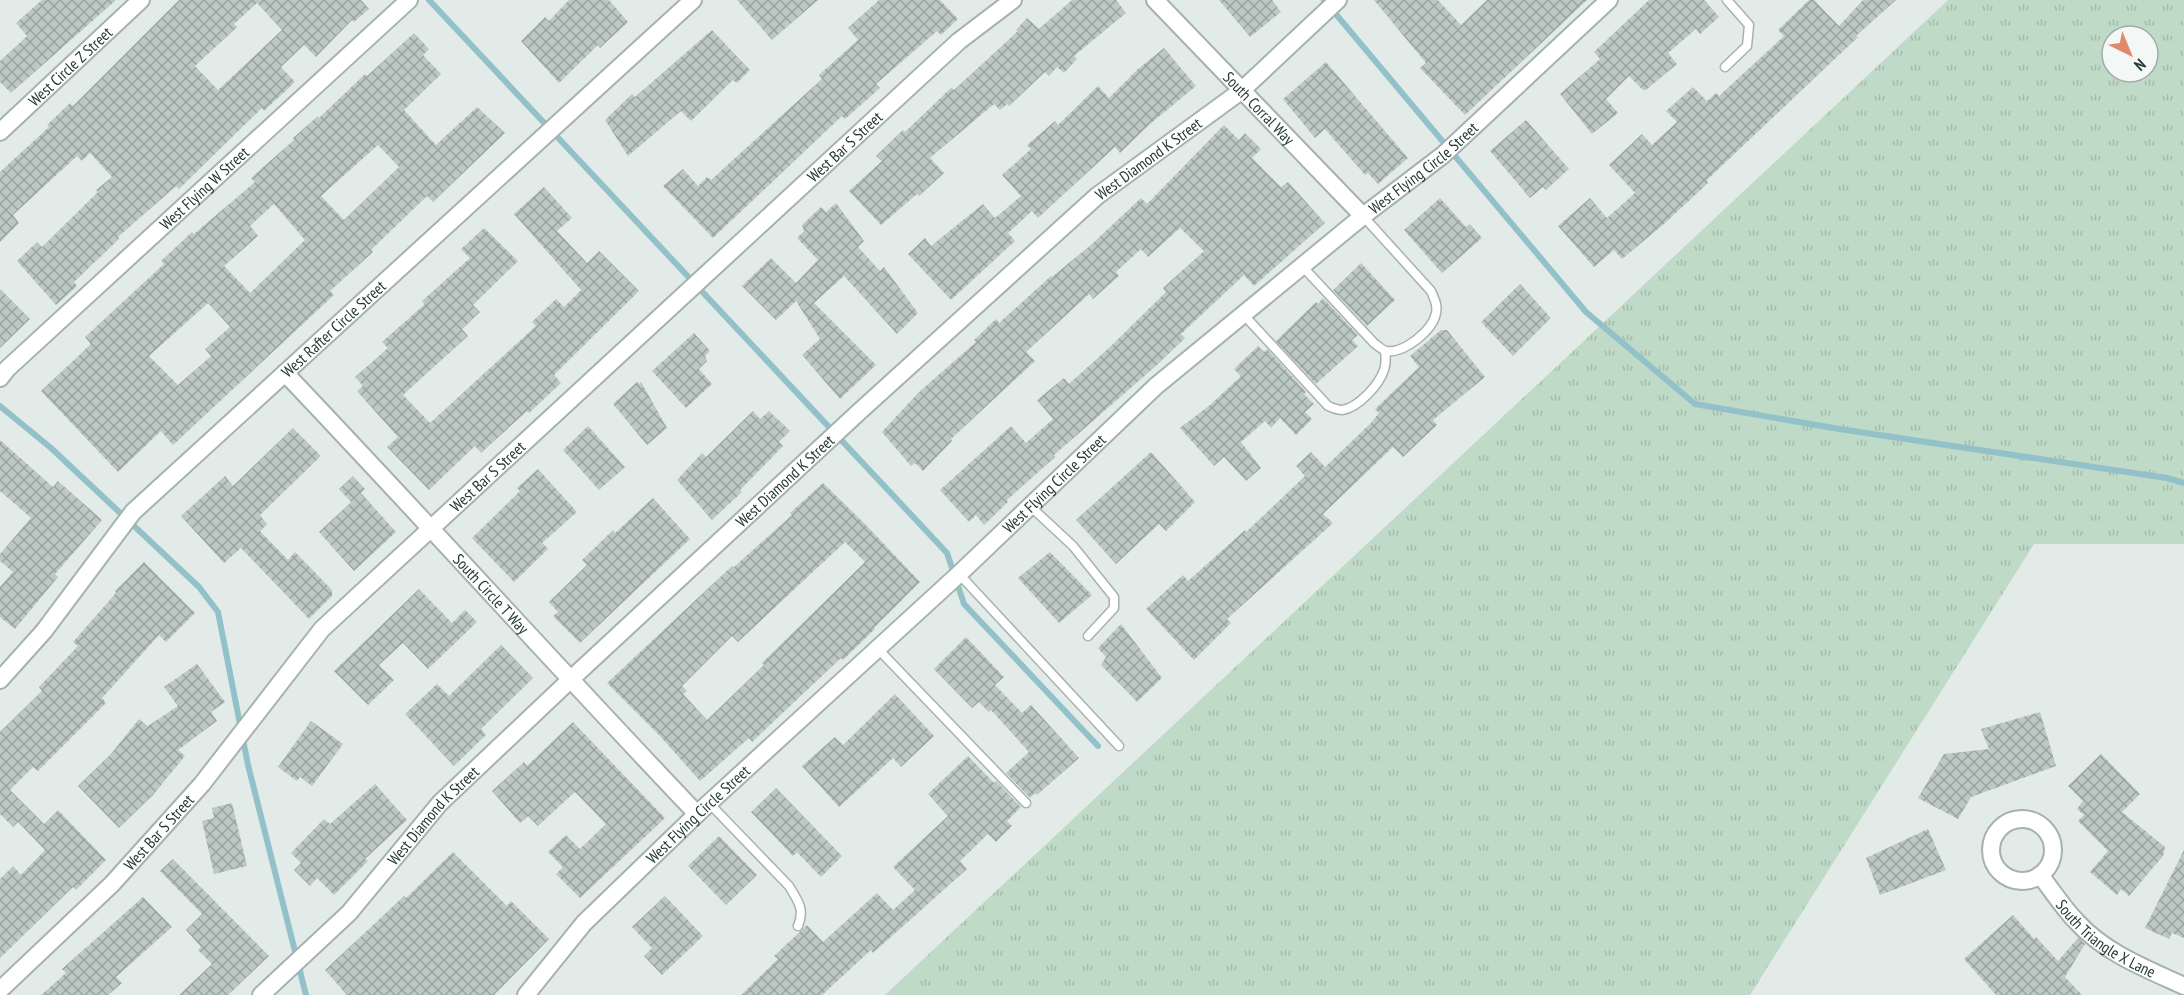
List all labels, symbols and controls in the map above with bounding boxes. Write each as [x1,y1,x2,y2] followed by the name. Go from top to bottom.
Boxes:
[24,22,117,110] street label: West Circle Z Street
[2100,24,2160,84] north arrow
[2130,55,2150,75] text: N
[1219,67,1299,149] street label: South Corral Way
[803,107,887,186] street label: West Bar S Street
[1091,113,1206,204] street label: West Diamond K Street
[1365,117,1482,218] street label: West Flying Circle Street
[155,142,253,234] street label: West Flying W Street
[277,276,390,382] street label: West Rafter Circle Street
[998,429,1110,537] street label: West Flying Circle Street
[731,430,839,531] street label: West Diamond K Street
[446,436,530,516] street label: West Bar S Street
[449,549,533,638] street label: South Circle T Way
[642,760,754,868] street label: West Flying Circle Street
[383,761,483,869] street label: West Diamond K Street
[119,790,198,874] street label: West Bar S Street
[2052,895,2159,982] street label: South Triangle X Lane

